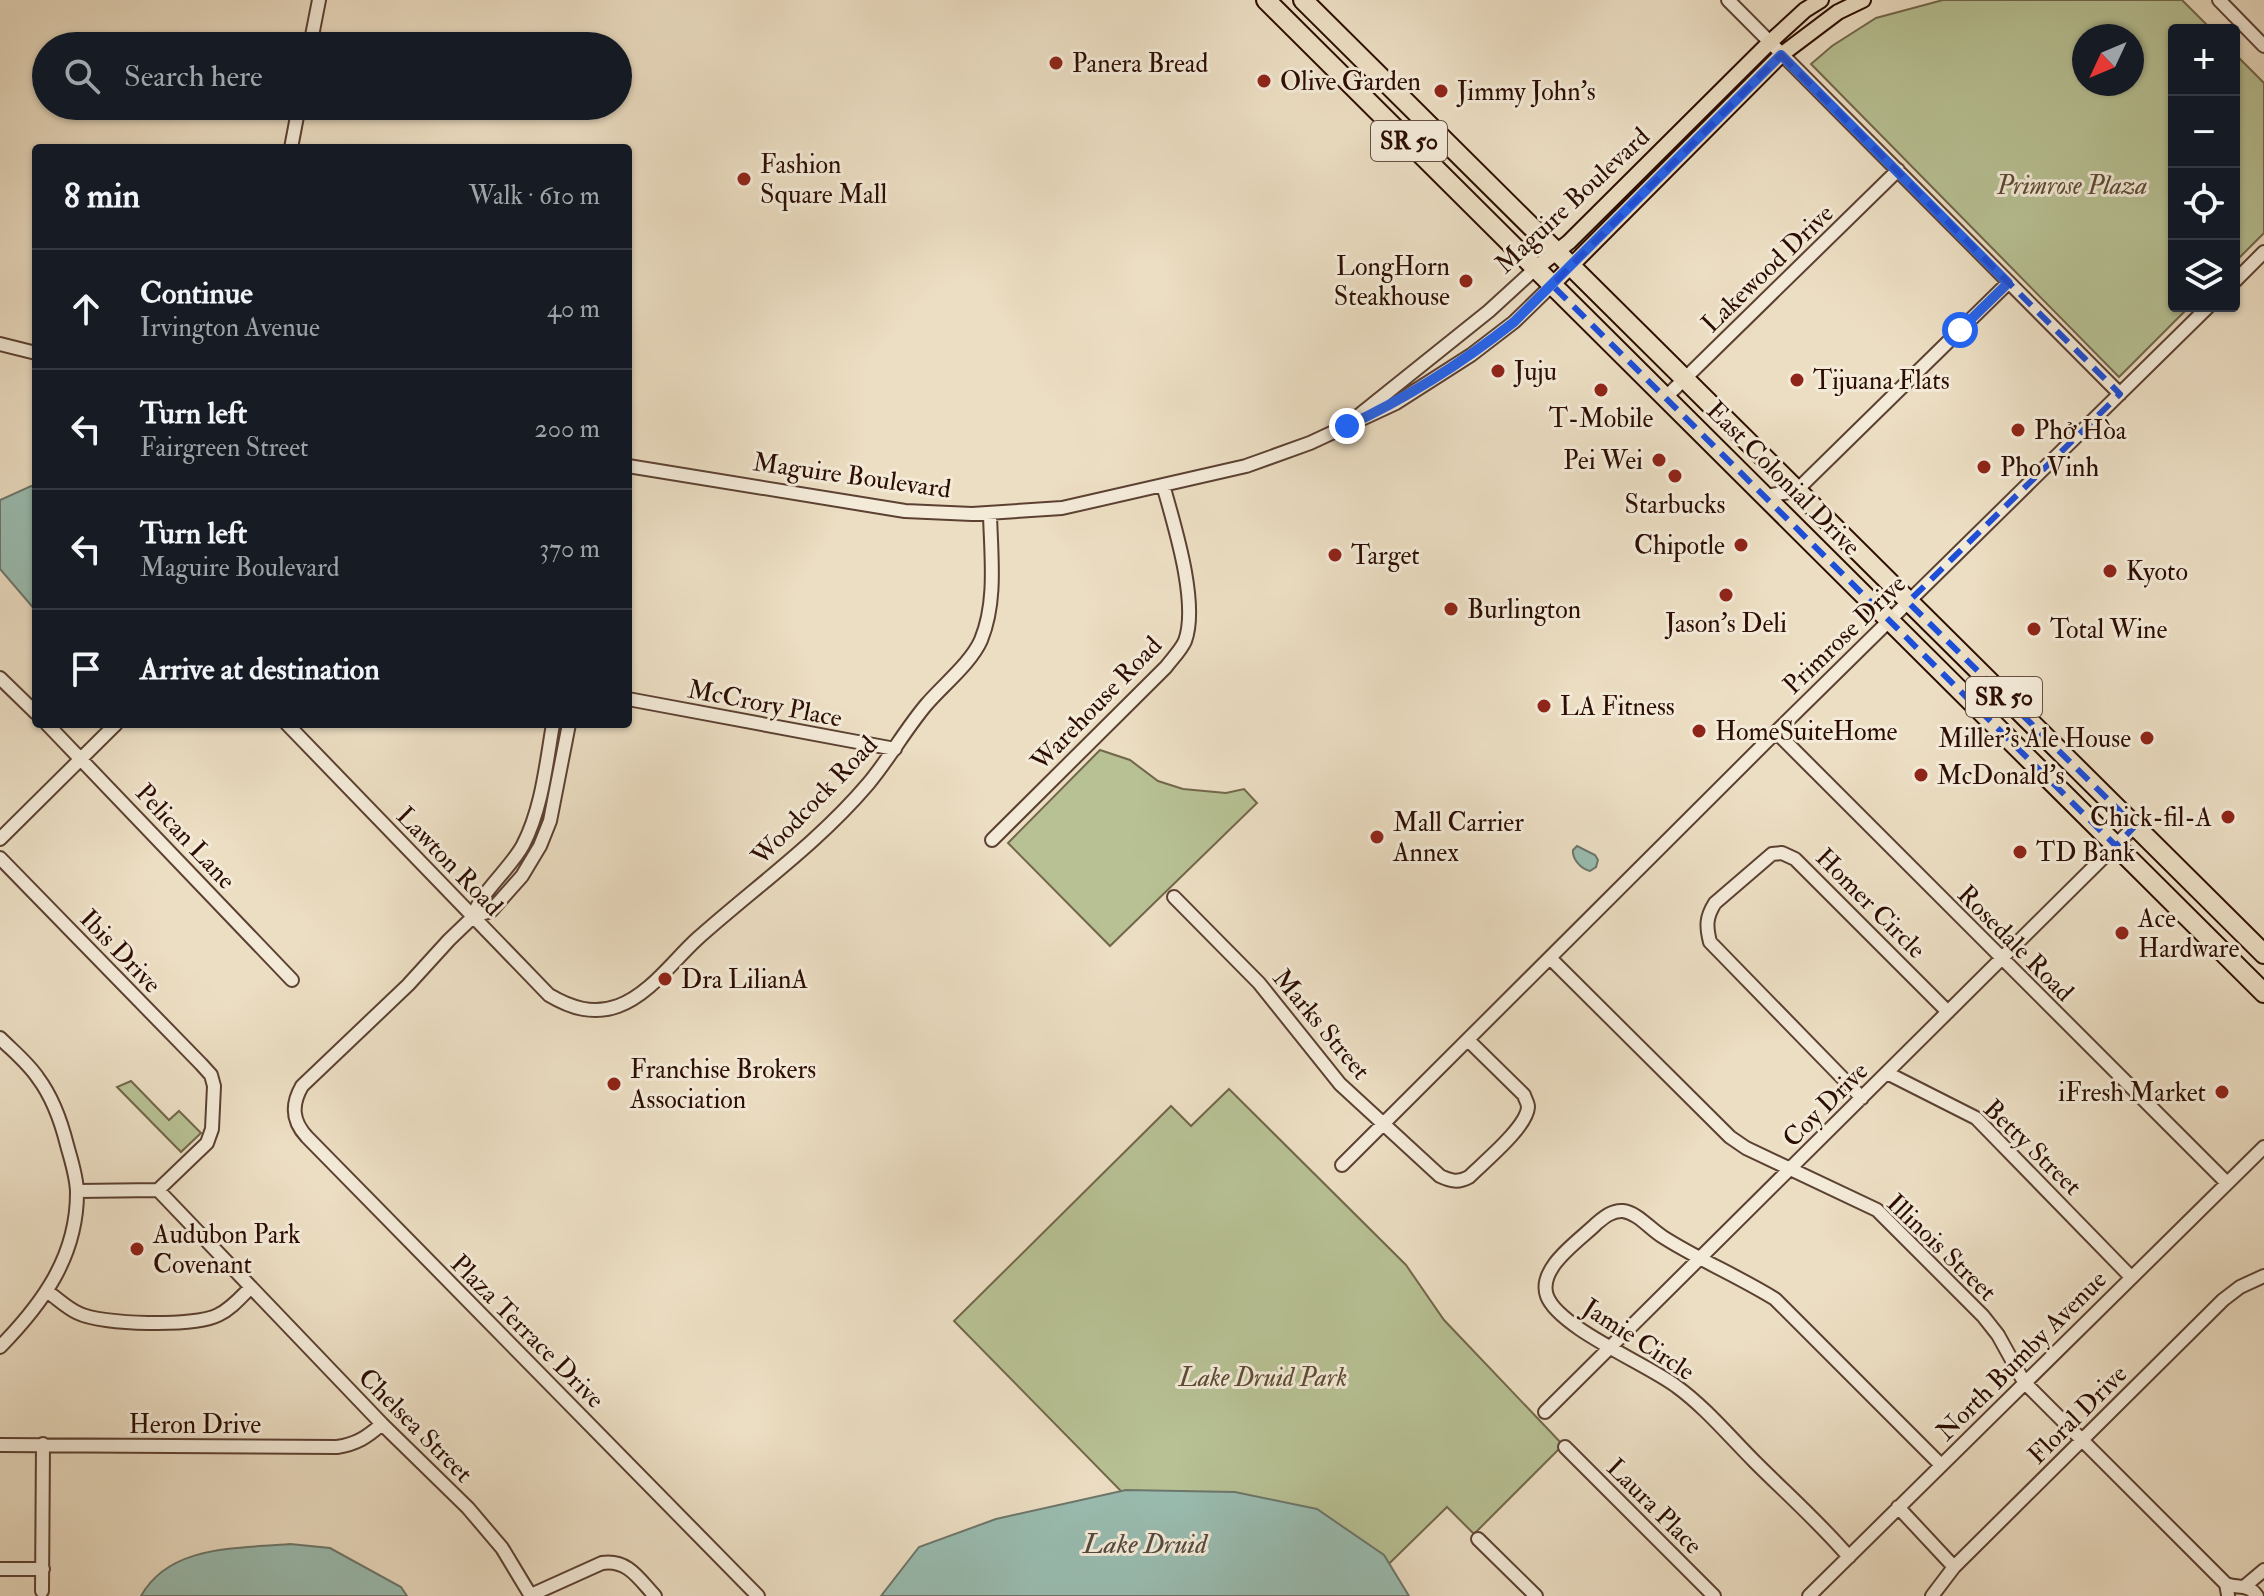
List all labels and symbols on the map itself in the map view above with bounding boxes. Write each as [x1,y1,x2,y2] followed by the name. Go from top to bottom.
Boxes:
[2072,24,2144,96] north arrow
[1072,48,1208,80] place label: Panera Bread
[1047,54,1065,72] marker: Panera Bread
[1280,66,1421,98] place label: Olive Garden
[1255,72,1273,90] marker: Olive Garden
[1456,76,1596,108] place label: Jimmy John's
[1432,82,1450,100] marker: Jimmy John's
[1371,121,1447,161] road number: SR 50
[1489,121,1657,280] street label: Maguire Boulevard
[760,149,887,211] place label: Fashion Square Mall
[735,170,753,188] marker: Fashion Square Mall
[1996,170,2147,202] park label: Primrose Plaza
[1695,198,1840,340] street label: Lakewood Drive
[1334,251,1450,313] place label: LongHorn Steakhouse
[1457,272,1475,290] marker: LongHorn Steakhouse
[1942,312,1978,348] route start
[1513,356,1557,388] place label: Juju
[1489,362,1507,380] marker: Juju
[1813,365,1950,397] place label: Tijuana Flats
[1788,371,1806,389] marker: Tijuana Flats
[1592,381,1610,399] marker: T-Mobile
[1699,395,1867,563] street label: East Colonial Drive
[1549,403,1653,435] place label: T-Mobile
[1329,408,1365,444] route end
[2034,415,2127,447] place label: Phở Hòa
[2009,421,2027,439] marker: Phở Hòa
[1563,445,1643,477] place label: Pei Wei
[751,446,953,506] street label: Maguire Boulevard
[1650,451,1668,469] marker: Pei Wei
[2000,452,2099,484] place label: Pho Vinh
[1975,458,1993,476] marker: Pho Vinh
[1666,467,1684,485] marker: Starbucks
[1624,489,1726,521] place label: Starbucks
[1634,530,1725,563] place label: Chipotle
[1732,536,1750,554] marker: Chipotle
[1351,540,1420,572] place label: Target
[1326,546,1344,564] marker: Target
[2126,556,2188,588] place label: Kyoto
[2101,562,2119,580] marker: Kyoto
[1777,568,1913,701] street label: Primrose Drive
[1717,586,1735,604] marker: Jason's Deli
[1467,594,1581,626] place label: Burlington
[1442,600,1460,618] marker: Burlington
[1664,608,1787,640] place label: Jason's Deli
[2050,614,2168,646] place label: Total Wine
[2025,620,2043,638] marker: Total Wine
[1024,630,1169,778] street label: Warehouse Road
[685,673,845,735] street label: McCrory Place
[1966,677,2042,717] road number: SR 50
[1560,691,1675,723] place label: LA Fitness
[1535,697,1553,715] marker: LA Fitness
[1715,716,1898,748] place label: HomeSuiteHome
[1690,722,1708,740] marker: HomeSuiteHome
[1938,723,2131,755] place label: Miller's Ale House
[744,729,885,873] street label: Woodcock Road
[2138,729,2156,747] marker: Miller's Ale House
[1937,760,2064,792] place label: McDonald's
[1912,766,1930,784] marker: McDonald's
[128,777,242,896] street label: Pelican Lane
[389,800,509,923] street label: Lawton Road
[2090,802,2212,834] place label: Chick-fil-A
[1392,807,1524,869] place label: Mall Carrier Annex
[2219,808,2237,826] marker: Chick-fil-A
[1368,828,1386,846] marker: Mall Carrier Annex
[2036,837,2136,869] place label: TD Bank
[1808,842,1932,966] street label: Homer Circle
[2011,843,2029,861] marker: TD Bank
[1950,879,2080,1009] street label: Rosedale Road
[73,903,168,1000] street label: Ibis Drive
[2137,903,2239,965] place label: Ace Hardware
[2113,924,2131,942] marker: Ace Hardware
[1266,963,1377,1086] street label: Marks Street
[681,964,808,996] place label: Dra LilianA
[656,970,674,988] marker: Dra LilianA
[629,1054,816,1116] place label: Franchise Brokers Association
[1776,1055,1875,1154] street label: Coy Drive
[605,1075,623,1093] marker: Franchise Brokers Association
[2058,1077,2206,1109] place label: iFresh Market
[2213,1083,2231,1101] marker: iFresh Market
[1976,1093,2088,1202] street label: Betty Street
[1880,1187,2003,1308] street label: Illinois Street
[152,1219,301,1281] place label: Audubon Park Covenant
[128,1240,146,1258] marker: Audubon Park Covenant
[444,1248,611,1415] street label: Plaza Terrace Drive
[1930,1264,2114,1448] street label: North Bumby Avenue
[1576,1291,1701,1388] street label: Jamie Circle
[2021,1358,2134,1471] street label: Floral Drive
[351,1362,479,1490] street label: Chelsea Street
[1178,1362,1347,1394] park label: Lake Druid Park
[129,1409,261,1441] street label: Heron Drive
[1600,1452,1709,1562] street label: Laura Place
[1082,1527,1209,1562] water label: Lake Druid

